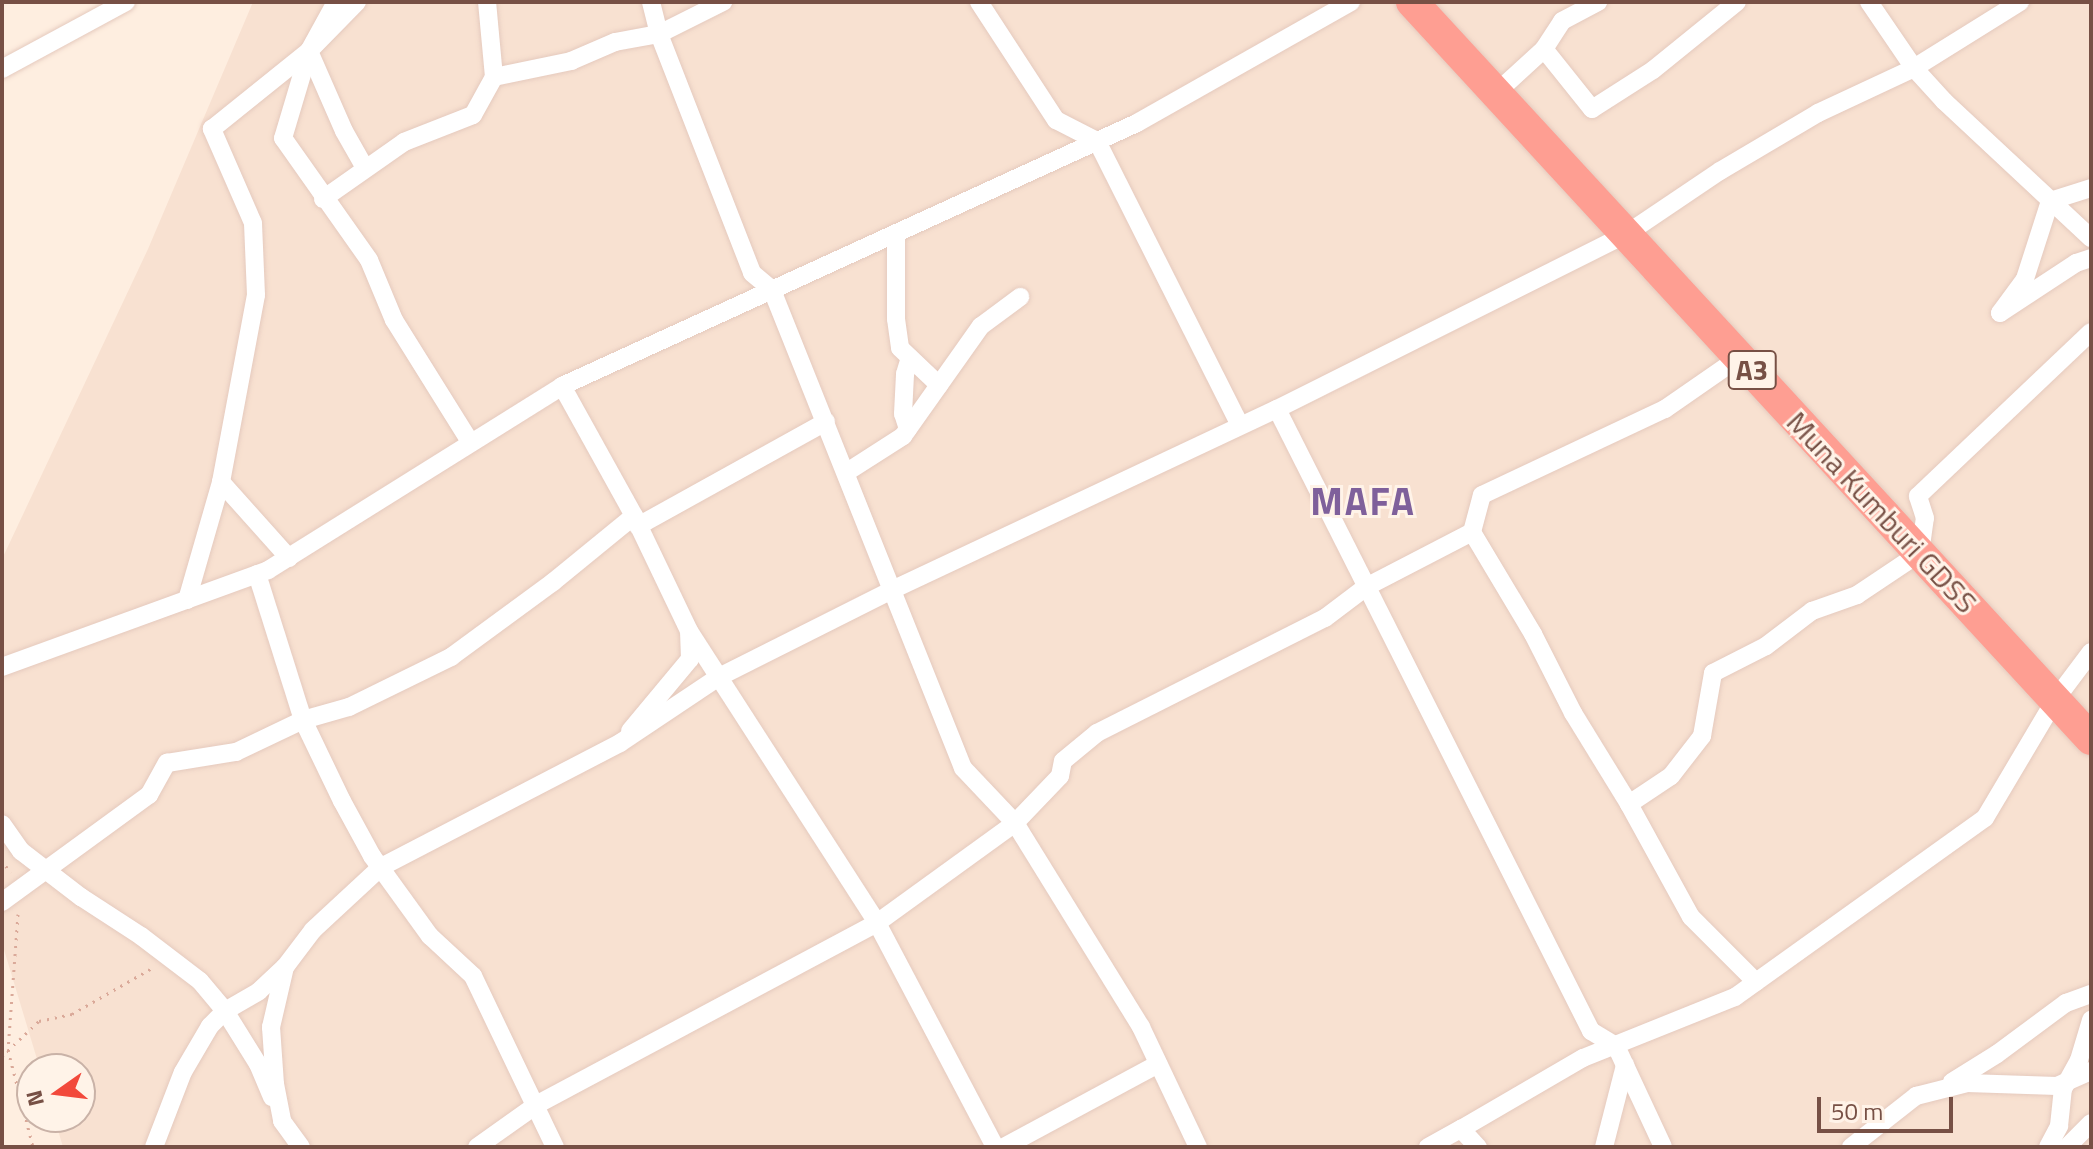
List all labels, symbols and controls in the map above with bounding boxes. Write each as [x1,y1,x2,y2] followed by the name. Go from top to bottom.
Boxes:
[1726,346,1778,394] road number: A3
[1779,404,1985,620] street label: Muna Kumburi GDSS
[1310,479,1416,525] district label: MAFA
[16,1053,96,1133] north arrow
[1821,1081,1957,1131] scale bar
[16,1087,53,1110] text: N
[1831,1093,1883,1129] text: 50 m

